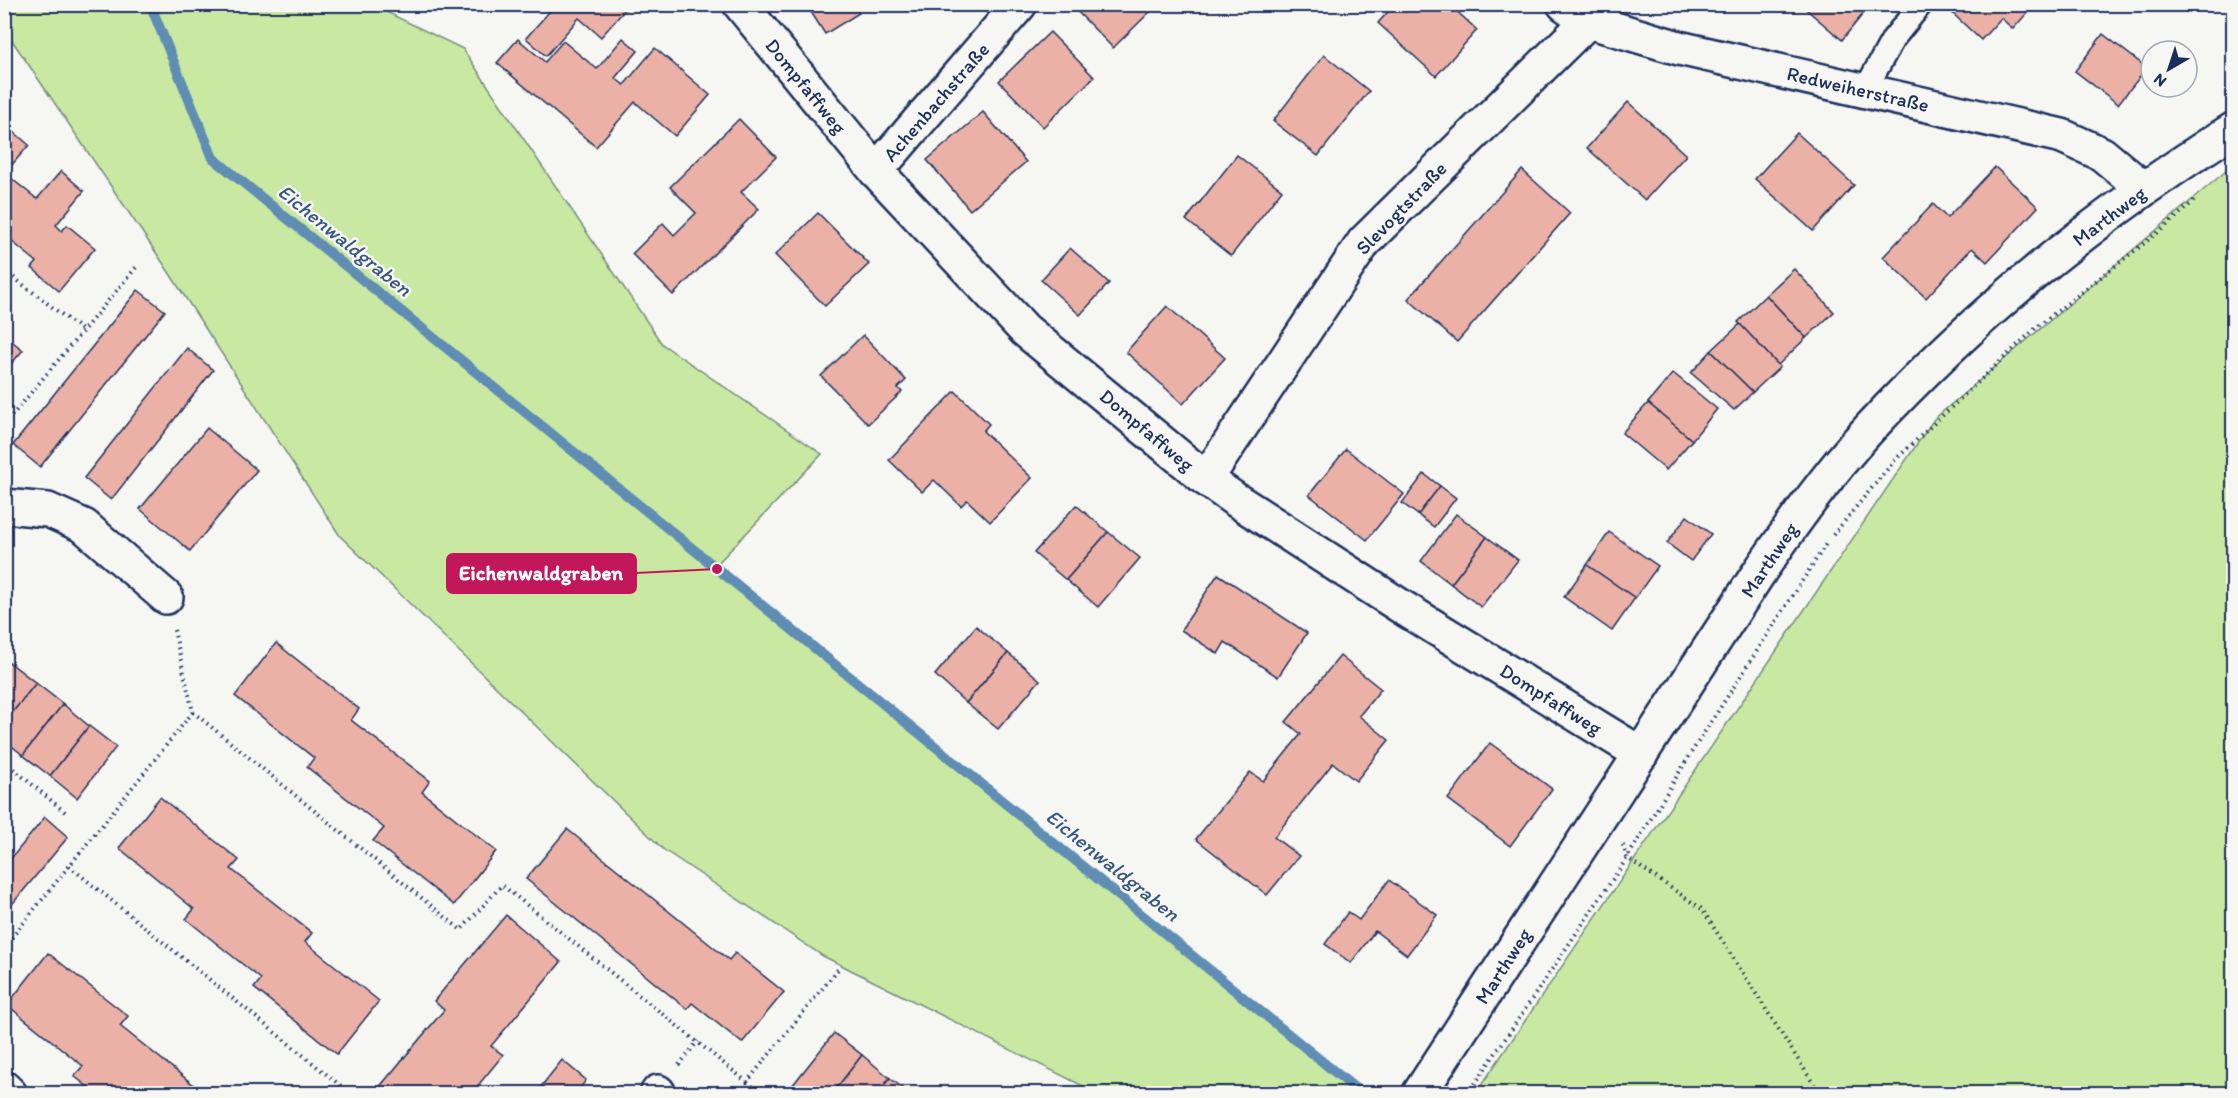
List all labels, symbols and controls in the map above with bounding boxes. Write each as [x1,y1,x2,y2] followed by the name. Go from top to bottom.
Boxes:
[760,34,852,139] street label: Dompfaffweg
[878,38,994,166] street label: Achenbachstraße
[2139,39,2199,99] north arrow
[1785,61,1931,117] street label: Redweiherstraße
[2150,69,2170,91] text: N
[1351,156,1451,260] street label: Slevogtstraße
[273,179,417,302] water label: Eichenwaldgraben
[2068,180,2151,251] street label: Marthweg
[1095,384,1200,477] street label: Dompfaffweg
[1735,517,1803,602] street label: Marthweg
[447,554,636,593] callout: Eichenwaldgraben
[459,560,623,586] text: Eichenwaldgraben
[1496,658,1607,740] street label: Dompfaffweg
[1041,804,1185,927] water label: Eichenwaldgraben
[1470,923,1537,1008] street label: Marthweg

